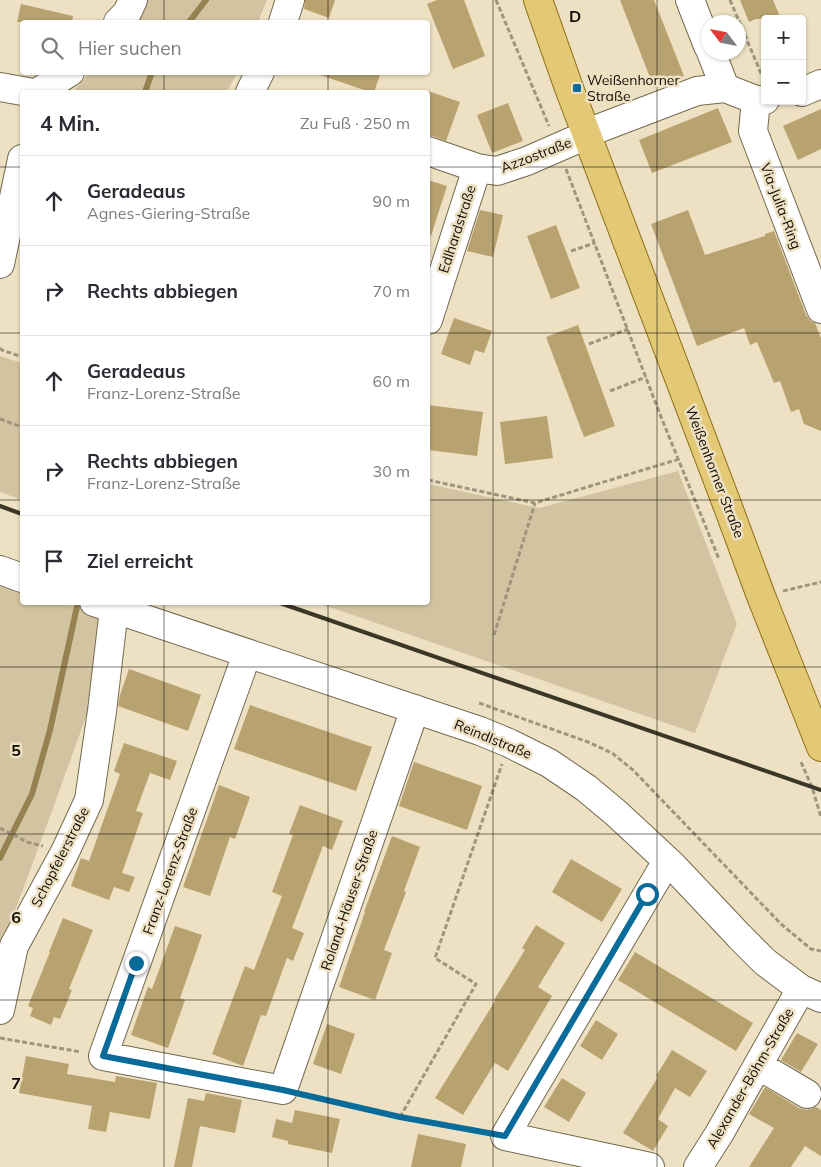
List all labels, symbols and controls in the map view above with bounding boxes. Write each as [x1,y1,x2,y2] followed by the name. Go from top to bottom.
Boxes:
[569,6,581,26] text: D
[701,15,746,60] north arrow
[761,15,806,105] map controls
[761,15,806,60] button: +
[20,20,430,75] search box
[38,34,66,62] icon: search
[78,36,182,60] text: Hier suchen
[761,60,806,105] button: −
[587,71,680,105] place label: Weißenhorner Straße
[571,82,583,94] marker: Weißenhorner Straße
[40,110,100,136] text: 4 Min.
[300,113,410,133] text: Zu Fuß · 250 m
[498,133,574,177] street label: Azzostraße
[756,161,806,251] street label: Via-Julia-Ring
[87,179,185,203] text: Geradeaus
[434,183,480,275] street label: Edlhardstraße
[40,187,68,215] icon: ahead
[373,191,410,211] text: 90 m
[87,203,250,223] text: Agnes-Giering-Straße
[40,277,68,305] icon: right
[87,279,238,303] text: Rechts abbiegen
[373,281,410,301] text: 70 m
[87,359,185,383] text: Geradeaus
[40,367,68,395] icon: ahead
[373,371,410,391] text: 60 m
[87,383,241,403] text: Franz-Lorenz-Straße
[682,404,748,540] street label: Weißenhorner Straße
[87,449,238,473] text: Rechts abbiegen
[40,457,68,485] icon: right
[373,461,410,481] text: 30 m
[87,473,241,493] text: Franz-Lorenz-Straße
[40,547,68,575] icon: arrive
[87,549,193,573] text: Ziel erreicht
[452,715,534,763] street label: Reindlstraße
[11,740,21,760] text: 5
[27,804,93,910] street label: Schopfelerstraße
[139,805,201,937] street label: Franz-Lorenz-Straße
[316,827,382,973] street label: Roland-Häuser-Straße
[636,883,659,906] route start
[11,907,21,927] text: 6
[125,952,148,975] route end
[702,1005,798,1151] street label: Alexander-Böhm-Straße
[11,1073,21,1093] text: 7

